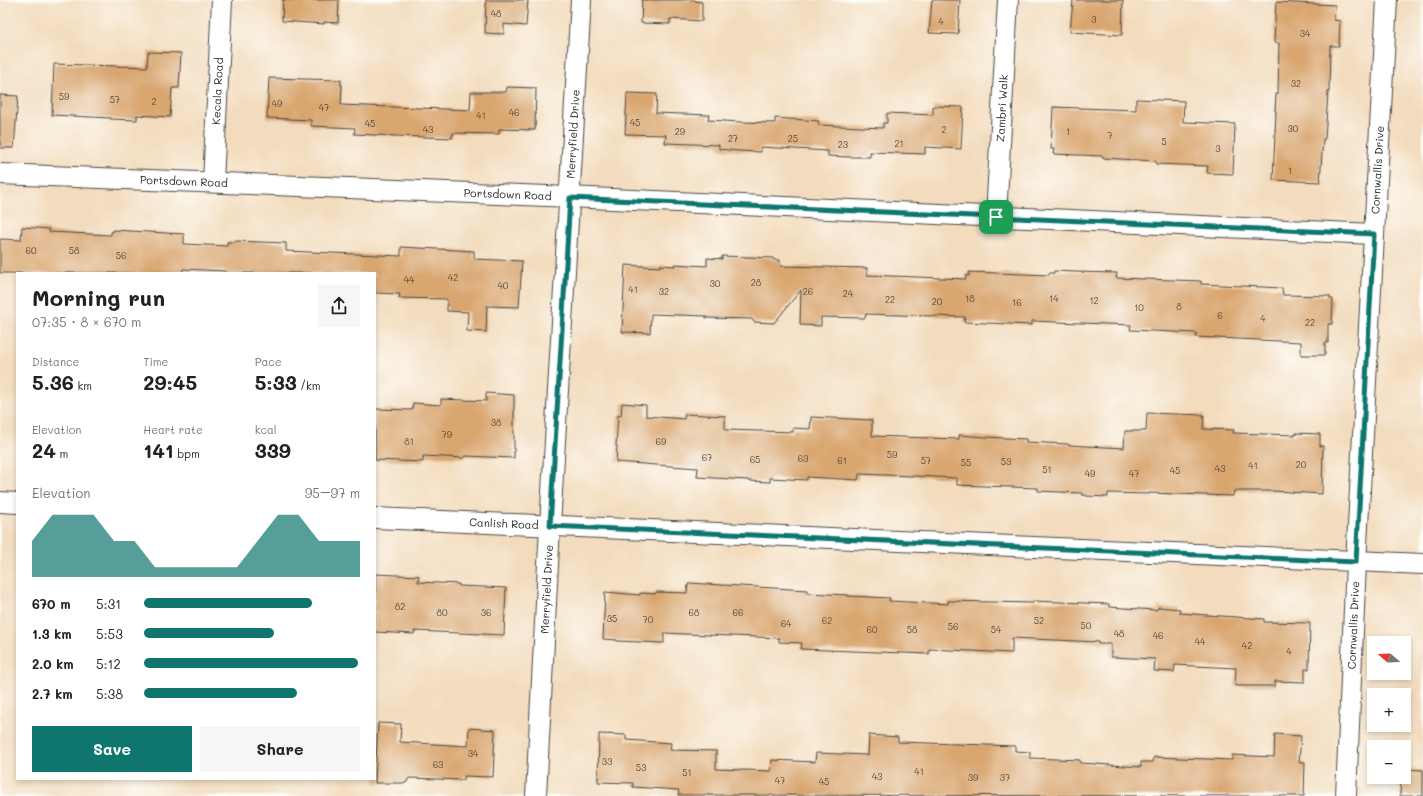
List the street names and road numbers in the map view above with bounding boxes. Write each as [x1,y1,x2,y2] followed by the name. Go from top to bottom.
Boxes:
[208,57,226,125] street label: Kecala Road
[992,74,1011,142] street label: Zambri Walk
[562,89,583,179] street label: Merryfield Drive
[1367,125,1387,214] street label: Cornwallis Drive
[140,172,228,190] street label: Portsdown Road
[463,185,552,203] street label: Portsdown Road
[469,514,539,532] street label: Canlish Road
[536,544,556,634] street label: Merryfield Drive
[1343,580,1362,670] street label: Cornwallis Drive

